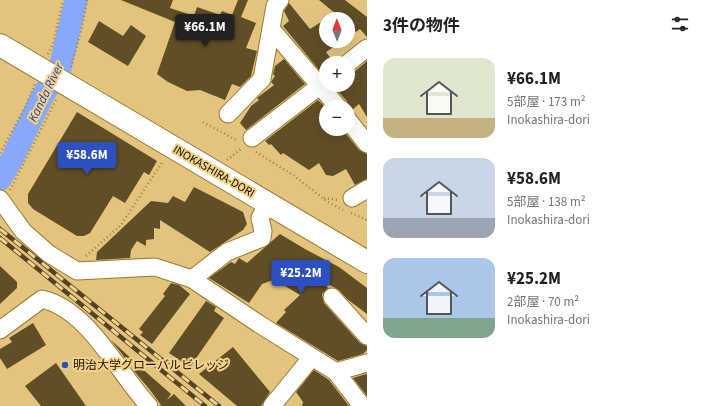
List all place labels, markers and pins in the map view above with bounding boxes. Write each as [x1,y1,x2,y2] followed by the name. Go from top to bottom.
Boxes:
[172,14,238,48] pin: ¥66.1M
[54,142,120,176] pin: ¥58.6M
[268,260,334,294] pin: ¥25.2M
[73,357,229,374] place label: 明治大学グローバルビレッジ
[60,360,70,370] marker: 明治大学グローバルビレッジ

